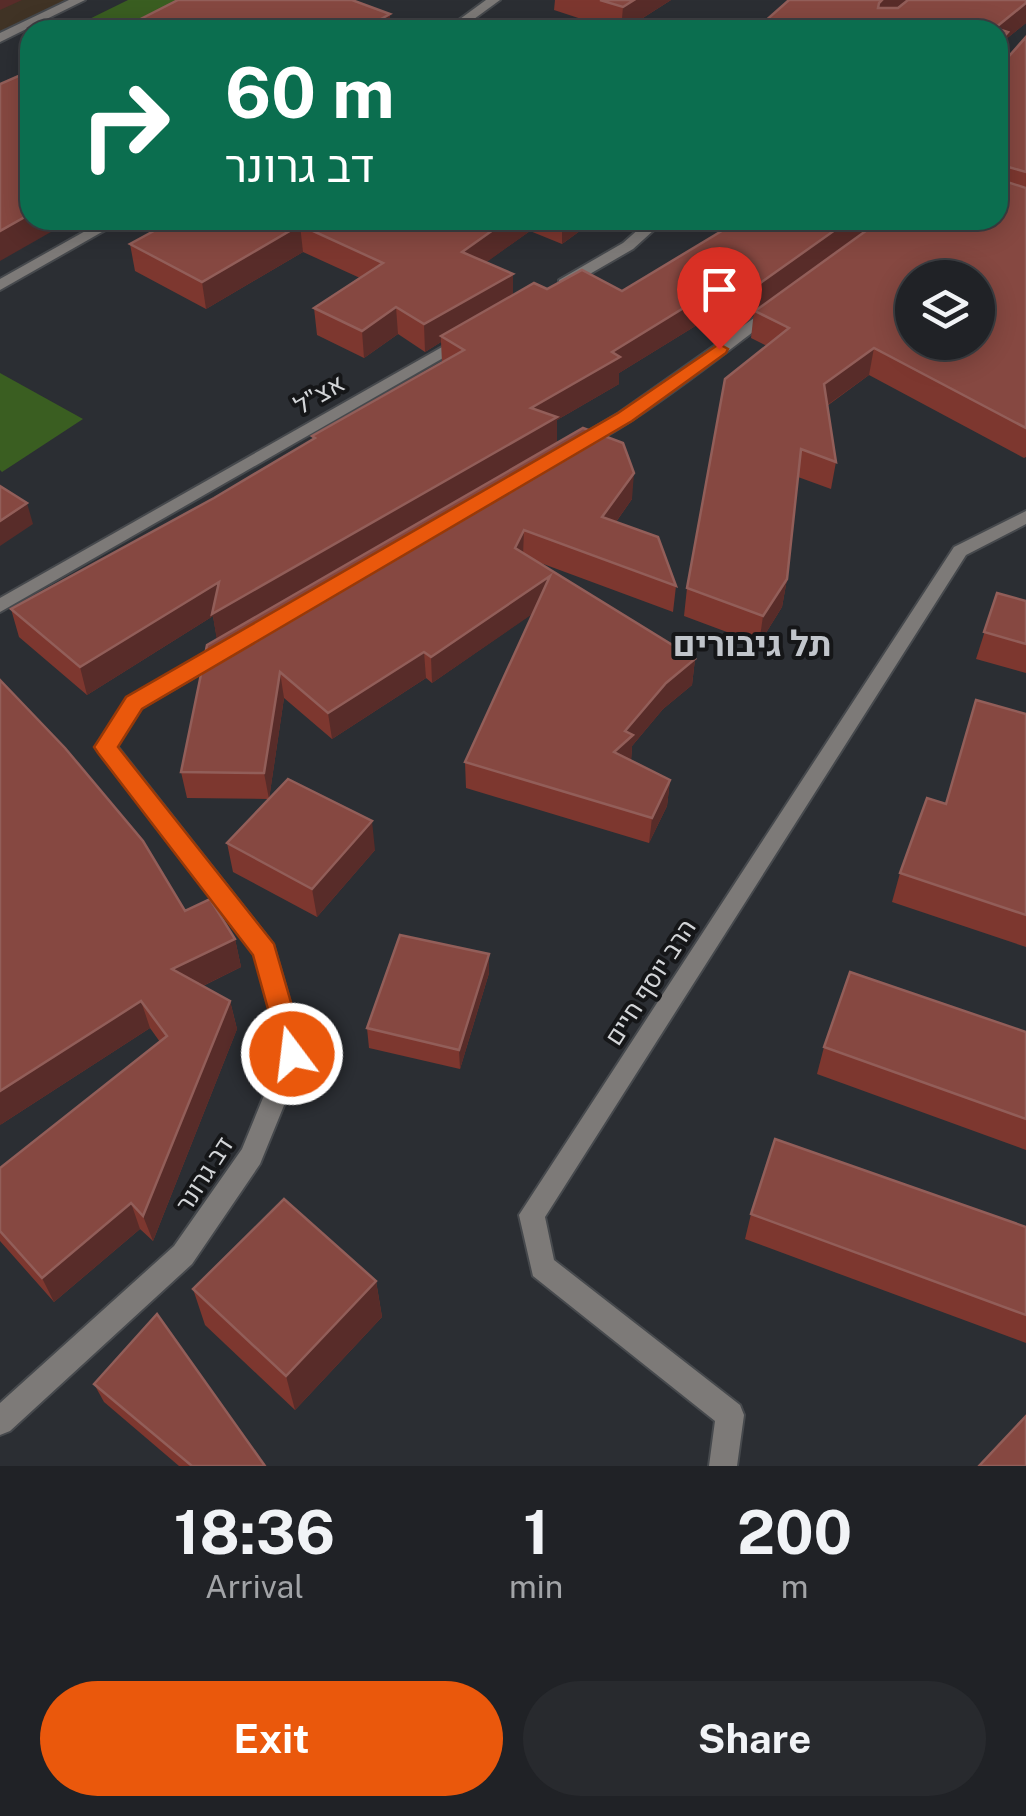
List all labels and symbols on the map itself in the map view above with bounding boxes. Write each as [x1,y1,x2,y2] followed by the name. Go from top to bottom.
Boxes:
[677,247,762,350] pin
[288,368,350,420] street label: אצ"ל
[673,623,831,664] district label: תל גיבורים
[598,913,702,1051] street label: הרב יוסף חיים
[240,1002,344,1106] position arrow
[169,1131,239,1217] street label: דב גרונר

